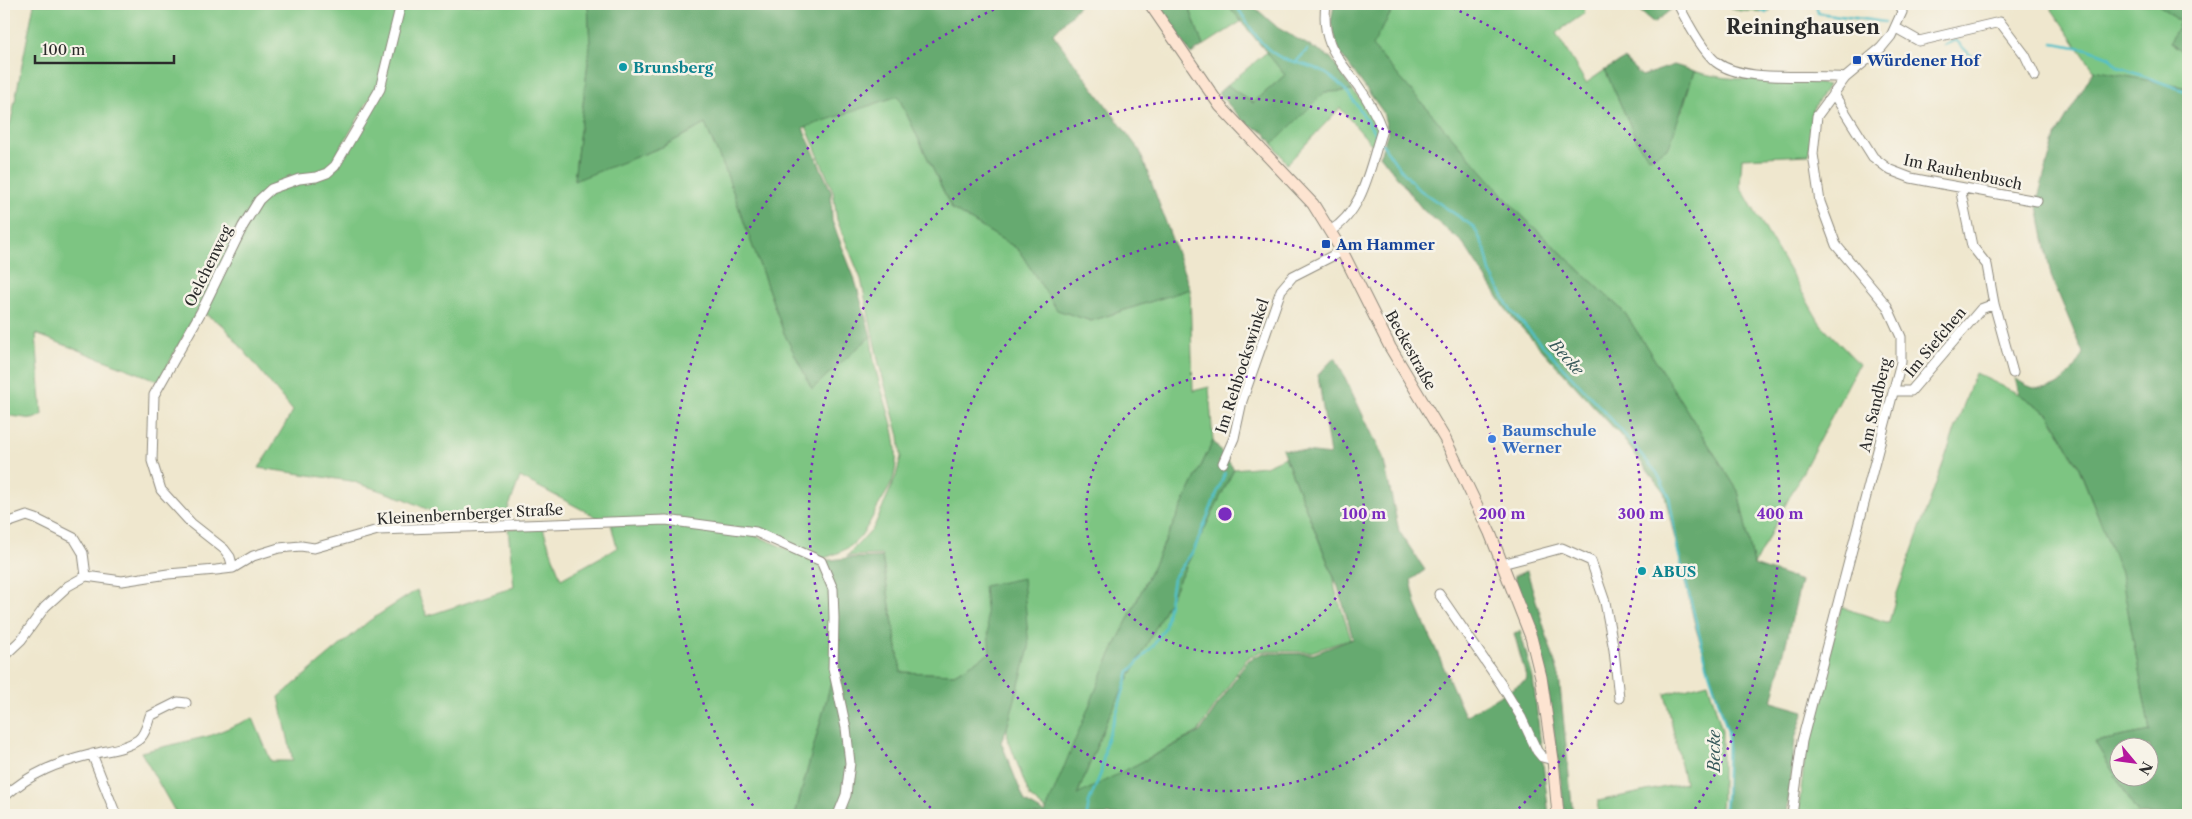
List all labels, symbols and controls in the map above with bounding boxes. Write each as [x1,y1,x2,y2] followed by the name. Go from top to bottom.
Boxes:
[1726,15,1880,39] district label: Reininghausen
[35,32,174,64] scale bar
[42,40,85,59] text: 100 m
[1866,51,1982,70] place label: Würdener Hof
[1851,54,1863,66] marker: Würdener Hof
[633,58,714,77] place label: Brunsberg
[617,61,629,73] marker: Brunsberg
[1902,150,2025,194] street label: Im Rauhenbusch
[180,222,236,310] street label: Oelchenweg
[1335,235,1435,254] place label: Am Hammer
[1320,238,1332,250] marker: Am Hammer
[1211,296,1273,436] street label: Im Rehbockswinkel
[1900,303,1970,381] street label: Im Siefchen
[1381,307,1441,393] street label: Beckestraße
[1544,333,1589,380] water label: Becke
[1855,356,1895,455] street label: Am Sandberg
[1501,421,1596,457] place label: Baumschule Werner
[1486,433,1498,445] marker: Baumschule Werner
[376,500,564,528] street label: Kleinenbernberger Straße
[1342,504,1386,523] text: 100 m
[1479,504,1525,523] text: 200 m
[1618,504,1664,523] text: 300 m
[1757,504,1803,523] text: 400 m
[1216,505,1234,523] centre of rings
[1651,562,1696,581] place label: ABUS
[1636,565,1648,577] marker: ABUS
[1704,729,1724,774] water label: Becke
[2110,736,2160,786] north arrow
[2135,759,2156,778] text: N

